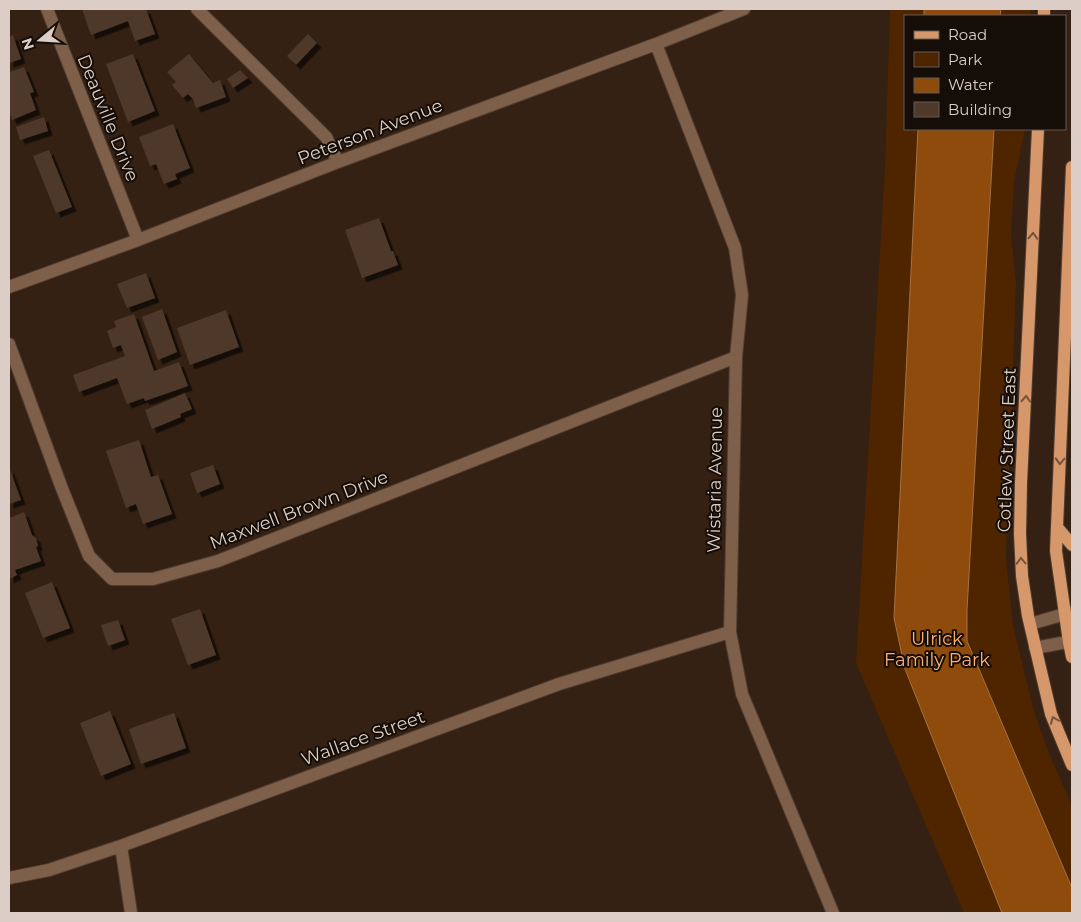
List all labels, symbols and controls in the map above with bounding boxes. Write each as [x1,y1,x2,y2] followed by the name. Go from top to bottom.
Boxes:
[15,15,65,65] north arrow
[904,15,1066,130] legend
[948,25,987,44] text: Road
[17,36,38,52] text: N
[948,50,982,69] text: Park
[72,51,144,185] street label: Deauville Drive
[948,75,994,94] text: Water
[294,94,446,170] street label: Peterson Avenue
[948,100,1012,119] text: Building
[1028,232,1039,240] one-way arrow
[993,367,1021,533] street label: Cotlew Street East
[1020,395,1031,403] one-way arrow
[703,407,727,553] street label: Wistaria Avenue
[1055,457,1065,465] one-way arrow
[207,466,391,554] street label: Maxwell Brown Drive
[1016,557,1027,565] one-way arrow
[884,628,990,671] park label: Ulrick Family Park
[298,705,428,771] street label: Wallace Street
[1050,716,1060,725] one-way arrow

